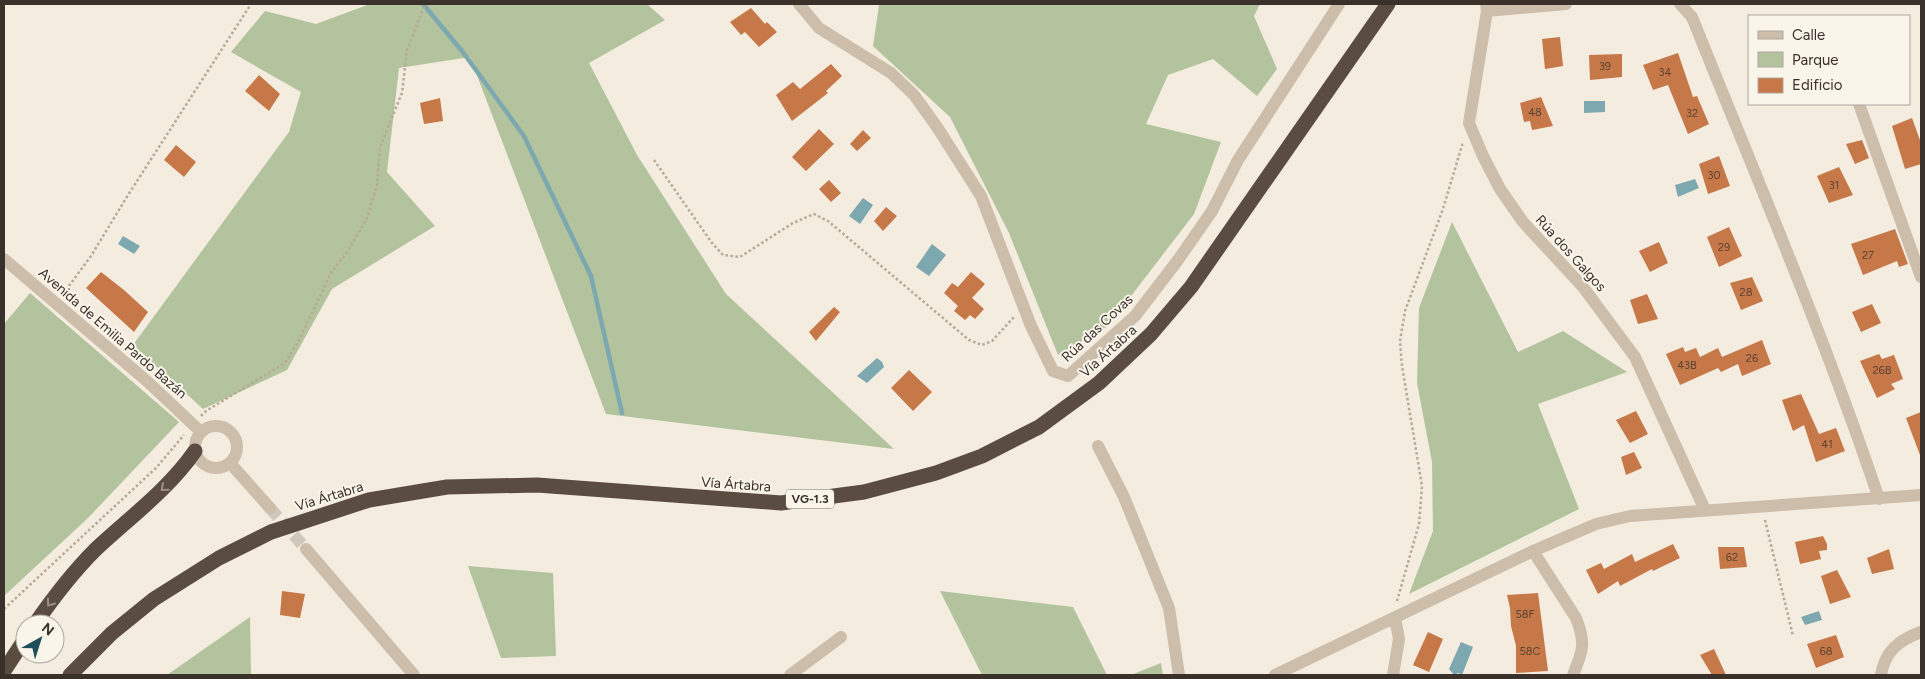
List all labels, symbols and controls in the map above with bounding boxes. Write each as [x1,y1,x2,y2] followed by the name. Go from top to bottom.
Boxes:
[1748,15,1910,105] legend
[1792,26,1825,44] text: Calle
[1792,51,1839,69] text: Parque
[1599,60,1611,73] house number: 39
[1659,66,1672,79] house number: 34
[1792,76,1843,94] text: Edificio
[1528,106,1542,119] house number: 48
[1686,107,1698,120] house number: 32
[1707,169,1721,182] house number: 30
[1829,179,1839,192] house number: 31
[1532,212,1609,295] street label: Rúa dos Galgos
[1718,241,1730,254] house number: 29
[1862,249,1874,262] house number: 27
[35,264,190,402] street label: Avenida de Emilia Pardo Bazán
[1740,286,1753,299] house number: 28
[1058,291,1137,366] street label: Rúa das Covas
[1077,322,1140,381] street label: Vía Ártabra
[1746,352,1758,365] house number: 26
[1677,359,1697,372] house number: 43B
[1872,364,1892,377] house number: 26B
[1821,438,1833,451] house number: 41
[700,474,772,495] street label: Vía Ártabra
[293,478,365,515] street label: Vía Ártabra
[160,482,169,491] one-way arrow
[786,489,834,508] road number: VG-1.3
[1726,551,1738,564] house number: 62
[47,597,56,607] one-way arrow
[1515,608,1535,621] house number: 58F
[15,614,65,664] north arrow
[38,619,57,639] text: N
[1519,645,1541,658] house number: 58C
[1820,645,1833,658] house number: 68

